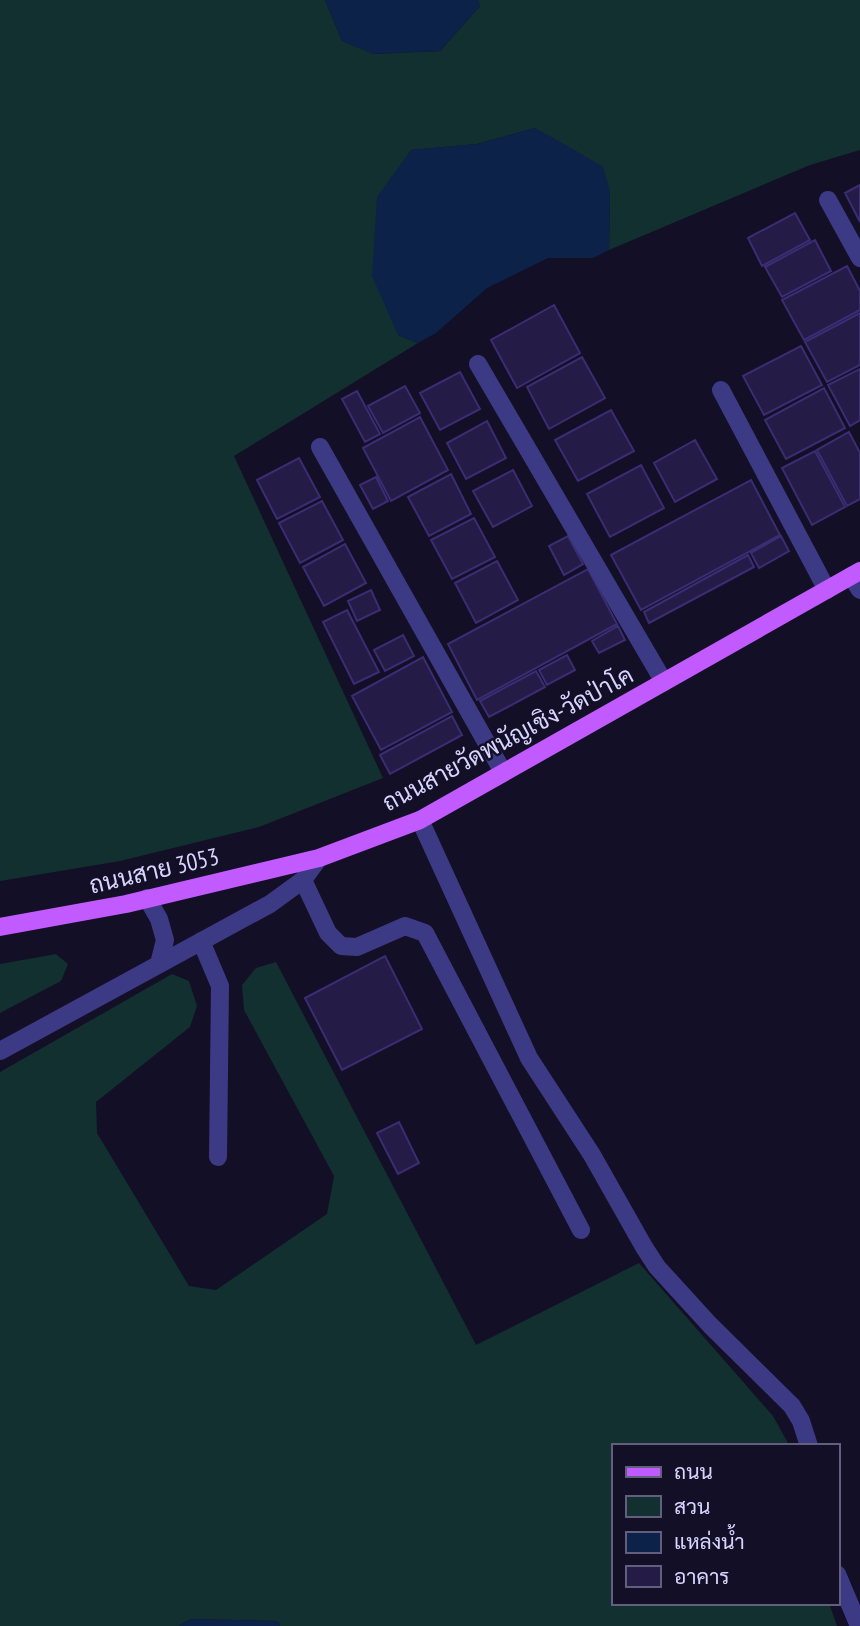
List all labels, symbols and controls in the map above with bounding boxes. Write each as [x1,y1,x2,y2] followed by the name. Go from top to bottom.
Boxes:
[377,659,639,818] street label: ถนนสายวัดพนัญเชิง-วัดป่าโค
[86,841,222,900] street label: ถนนสาย 3053
[612,1444,839,1605] legend
[674,1458,713,1485] text: ถนน
[674,1493,710,1520] text: สวน
[674,1524,745,1555] text: แหล่งน้ำ
[674,1563,730,1590] text: อาคาร

